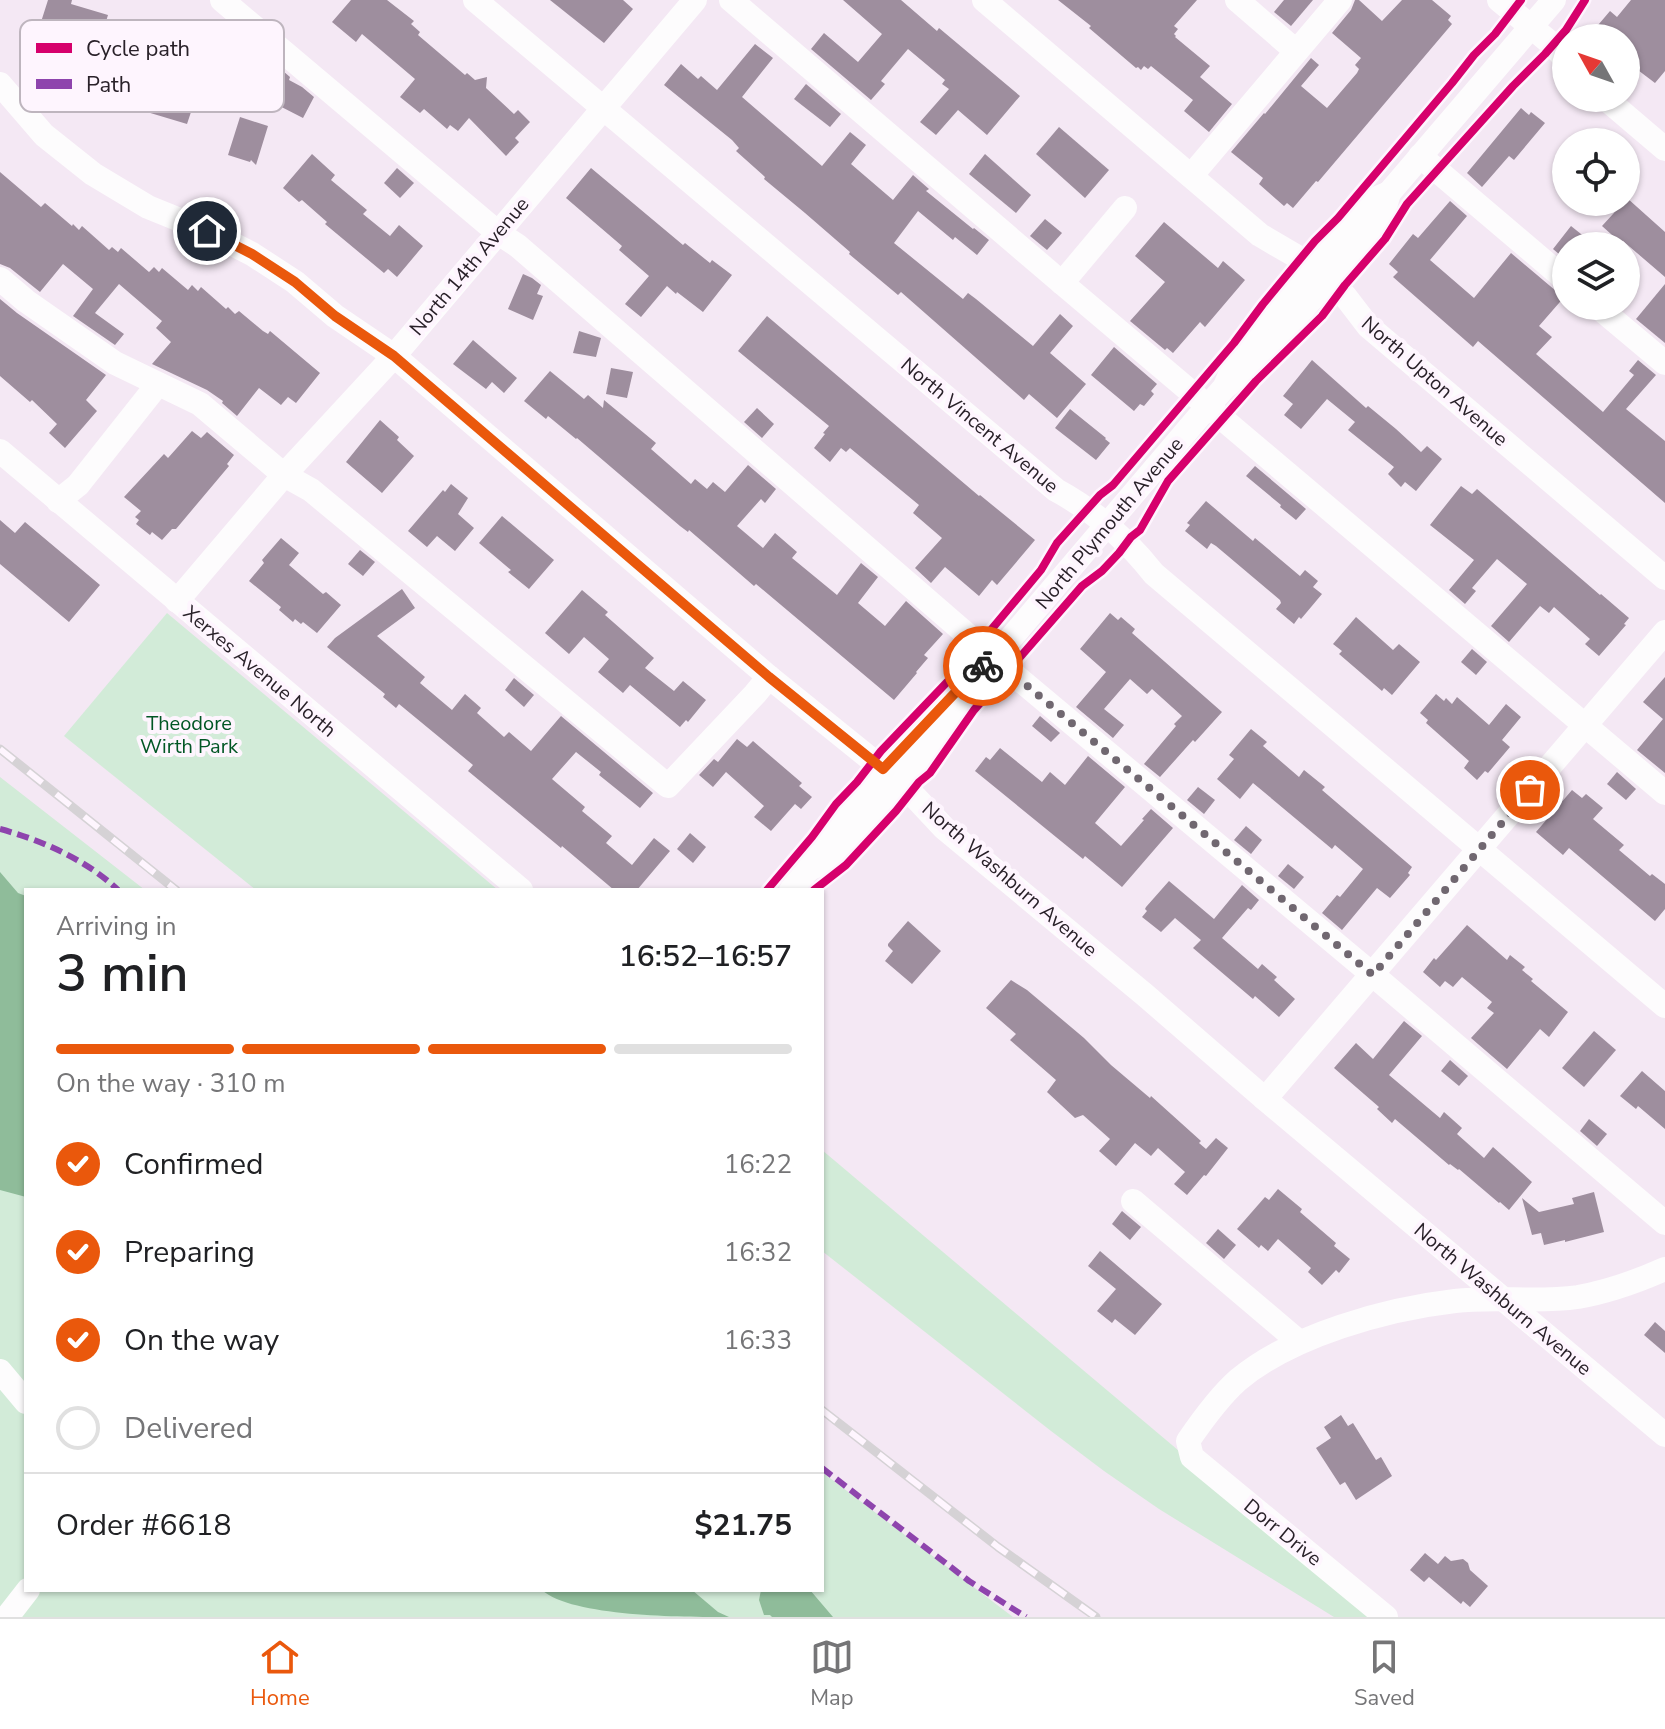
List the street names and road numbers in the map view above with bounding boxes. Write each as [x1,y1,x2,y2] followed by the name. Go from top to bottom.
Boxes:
[404,192,535,341] street label: North 14th Avenue
[1356,310,1514,453] street label: North Upton Avenue
[895,351,1064,499] street label: North Vincent Avenue
[1029,432,1189,615] street label: North Plymouth Avenue
[178,599,342,743] street label: Xerxes Avenue North
[916,796,1103,963] street label: North Washburn Avenue
[1408,1217,1597,1382] street label: North Washburn Avenue
[1238,1493,1327,1572] street label: Dorr Drive

